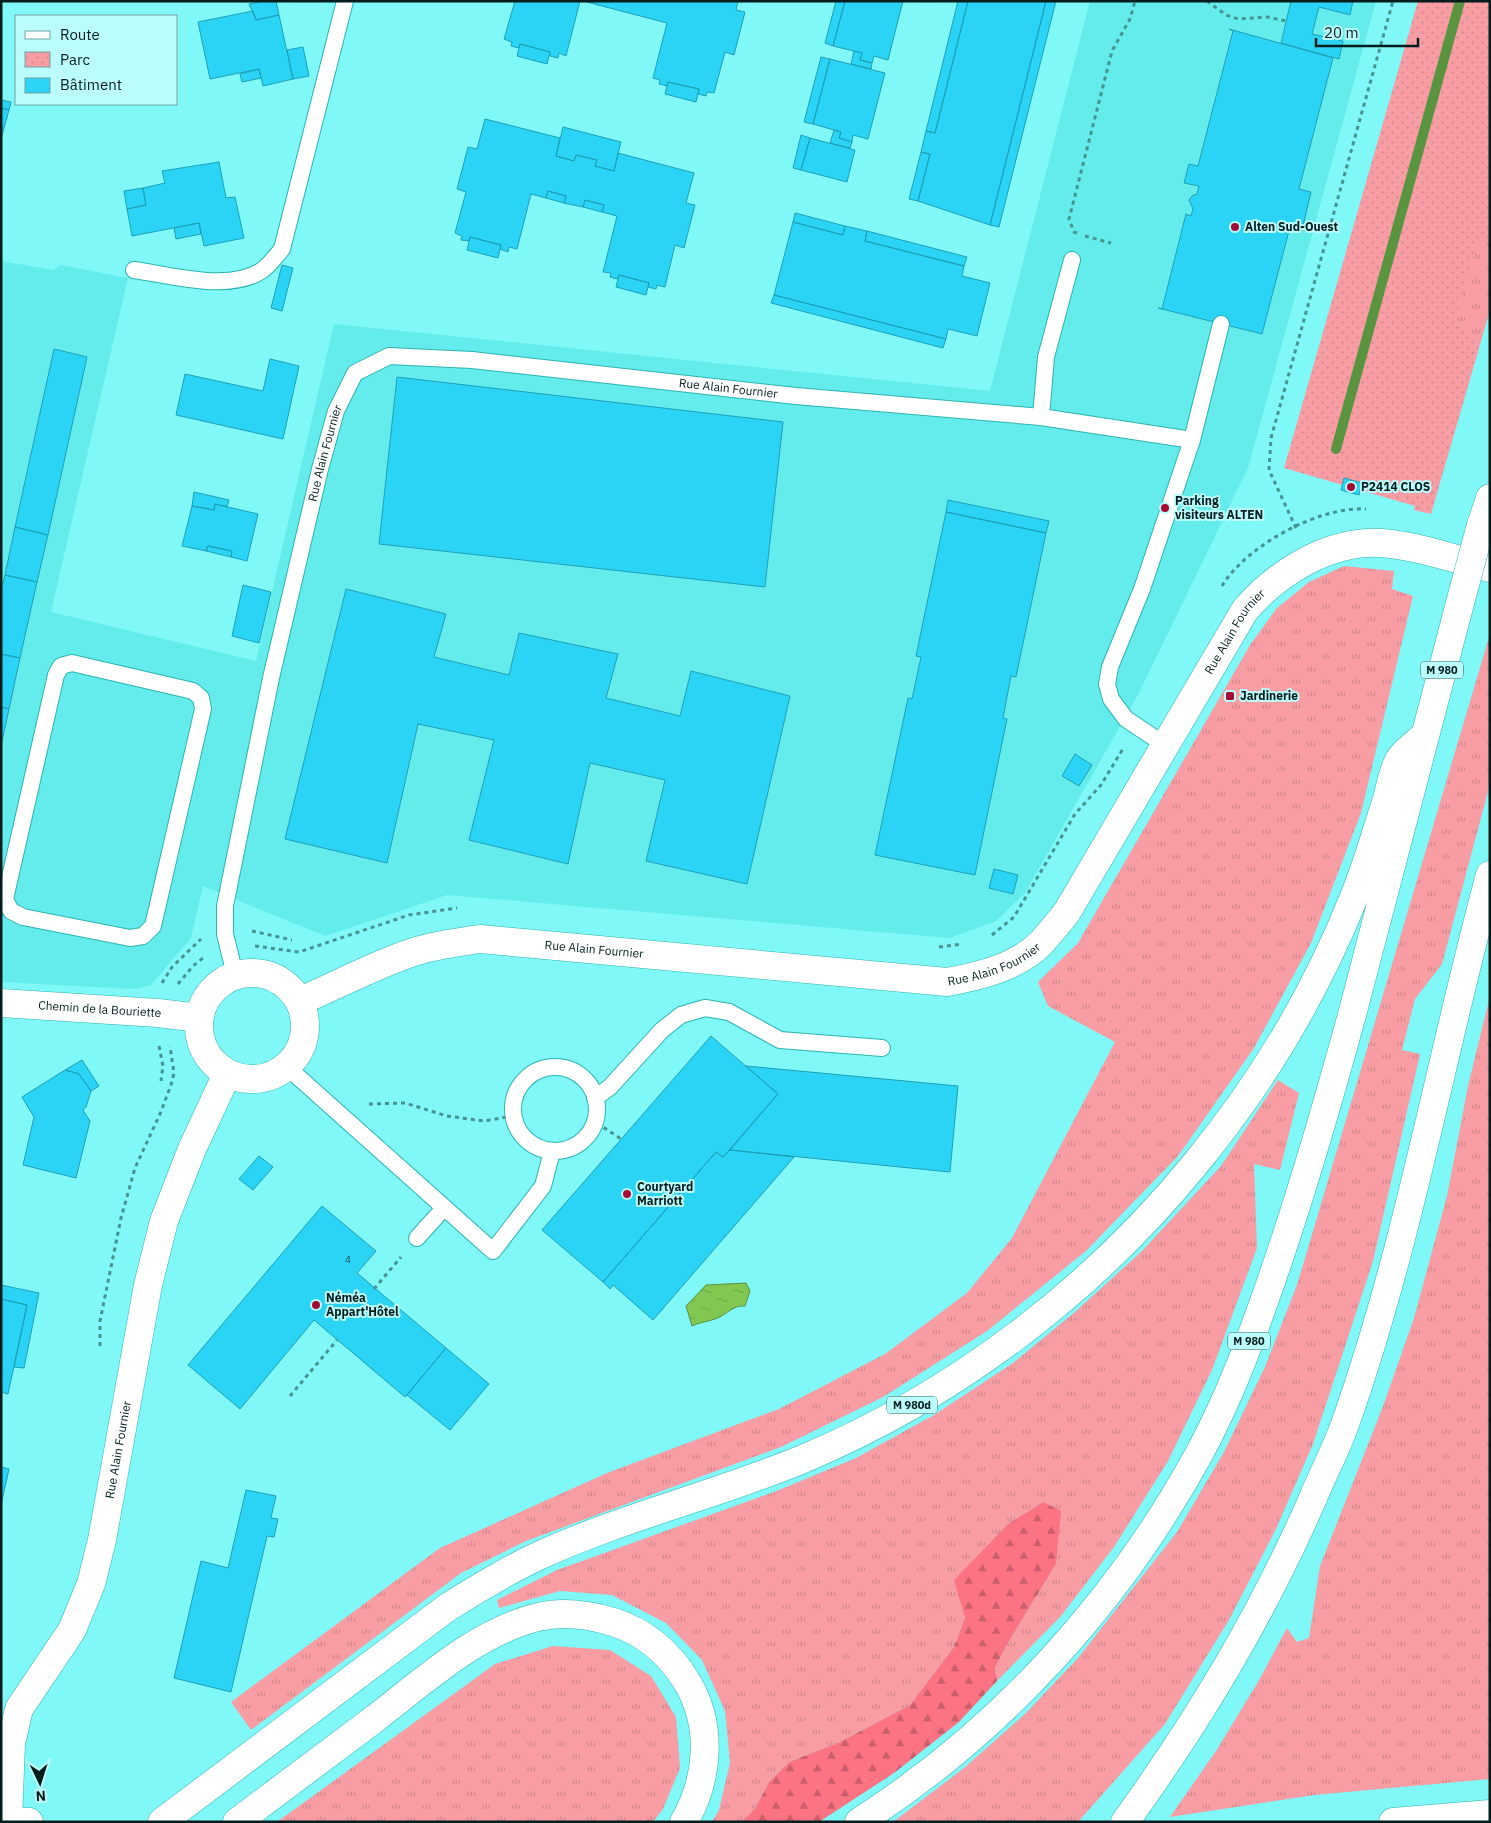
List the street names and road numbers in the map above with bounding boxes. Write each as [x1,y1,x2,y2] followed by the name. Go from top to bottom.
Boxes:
[678,375,779,401] street label: Rue Alain Fournier
[305,402,345,503] street label: Rue Alain Fournier
[1201,585,1268,677] street label: Rue Alain Fournier
[1421,662,1463,678] road number: M 980
[544,937,645,961] street label: Rue Alain Fournier
[946,939,1044,989] street label: Rue Alain Fournier
[38,997,163,1020] street label: Chemin de la Bouriette
[1228,1332,1270,1350] road number: M 980
[887,1396,937,1414] road number: M 980d
[102,1399,134,1500] street label: Rue Alain Fournier

